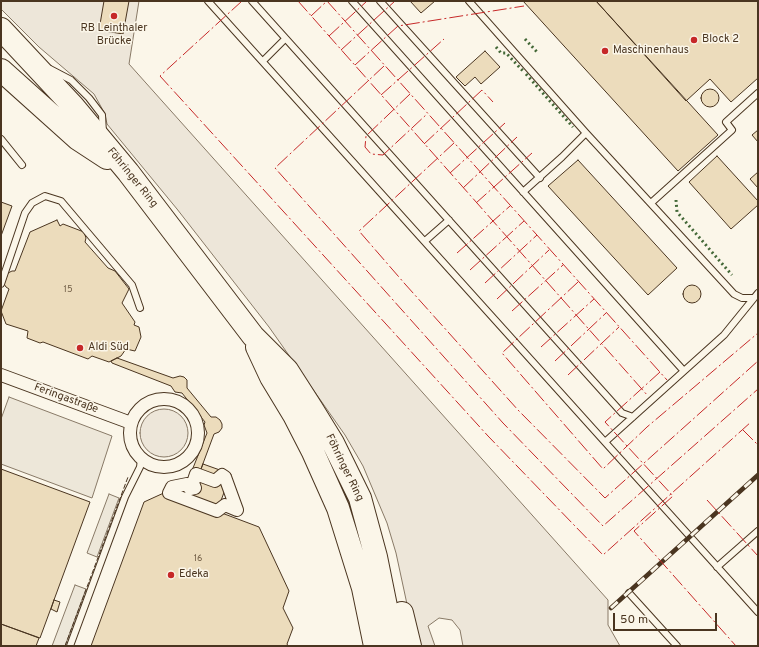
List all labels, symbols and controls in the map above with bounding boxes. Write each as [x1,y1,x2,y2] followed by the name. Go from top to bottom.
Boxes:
[109,11,119,21] marker: RB Leinthaler Brücke
[80,22,148,48] place label: RB Leinthaler Brücke
[702,33,739,47] place label: Block 2
[689,35,699,45] marker: Block 2
[613,44,689,58] place label: Maschinenhaus
[600,46,610,56] marker: Maschinenhaus
[104,145,160,211] street label: Föhringer Ring
[64,285,72,295] house number: 15
[88,341,129,355] place label: Aldi Süd
[75,343,85,353] marker: Aldi Süd
[32,381,100,417] street label: Feringastraße
[322,432,366,504] street label: Föhringer Ring
[194,554,202,564] house number: 16
[179,568,209,582] place label: Edeka
[166,570,176,580] marker: Edeka
[615,605,719,631] scale bar
[620,612,648,628] text: 50 m

